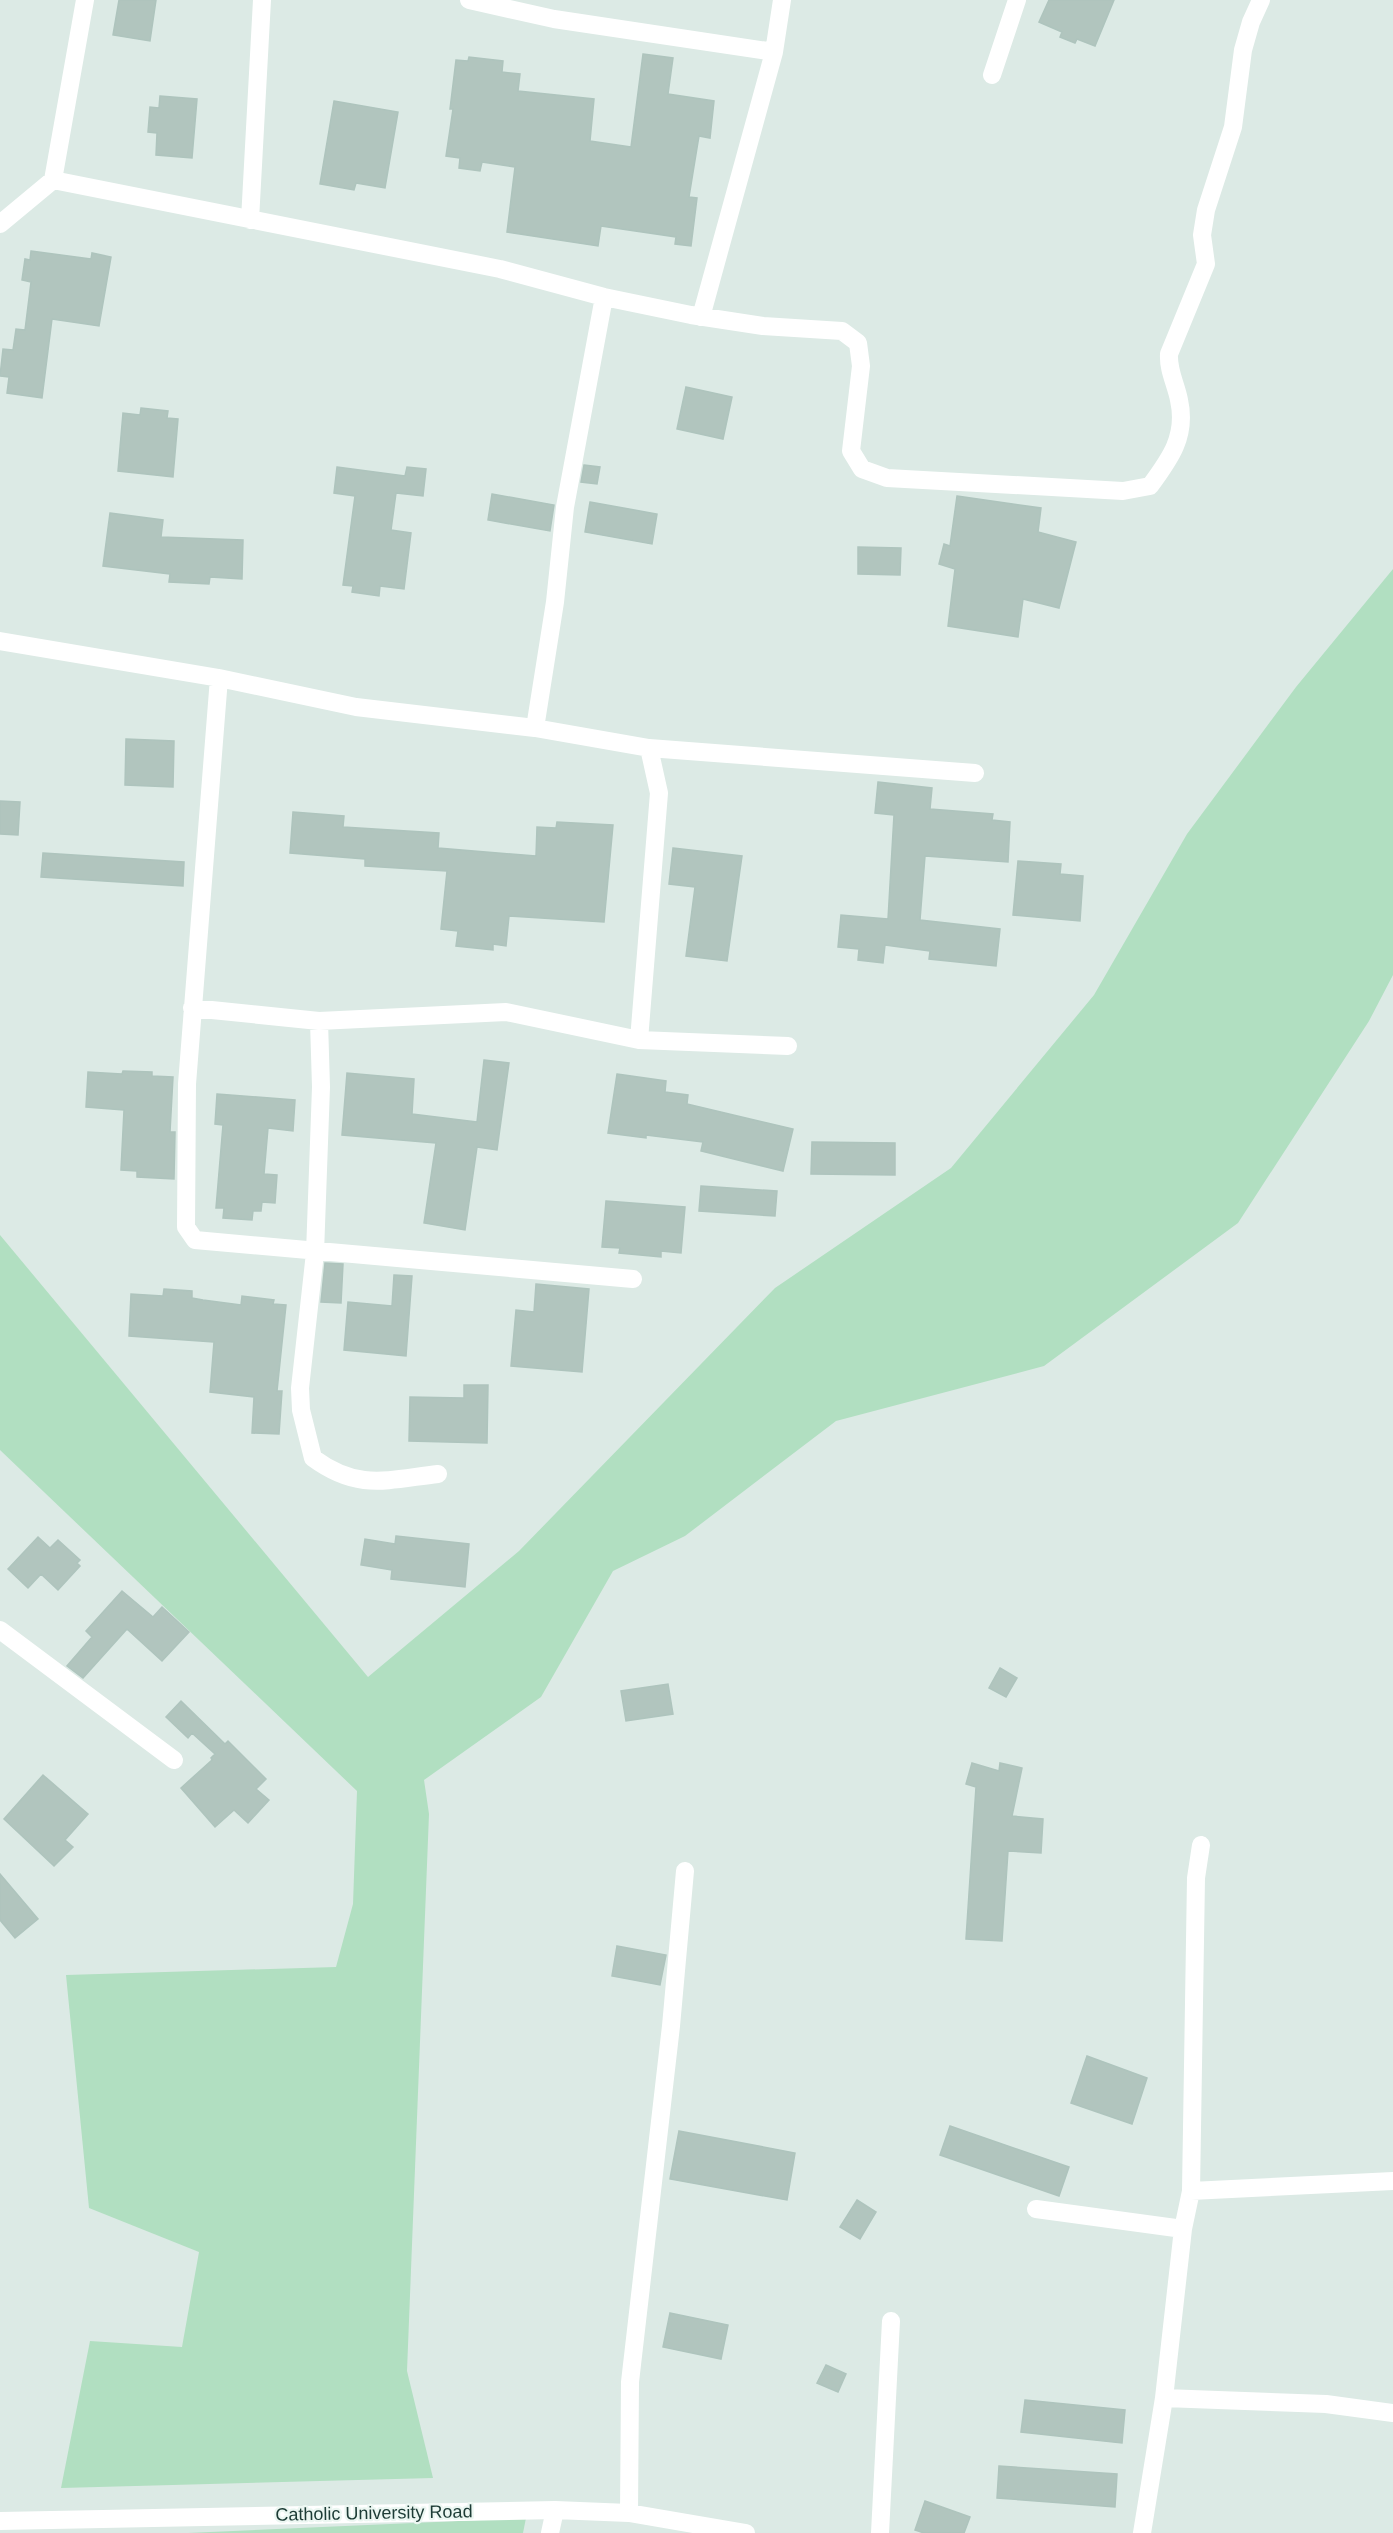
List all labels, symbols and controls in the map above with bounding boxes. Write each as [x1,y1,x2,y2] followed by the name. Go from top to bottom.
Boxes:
[275,2501,473,2525] street label: Catholic University Road

